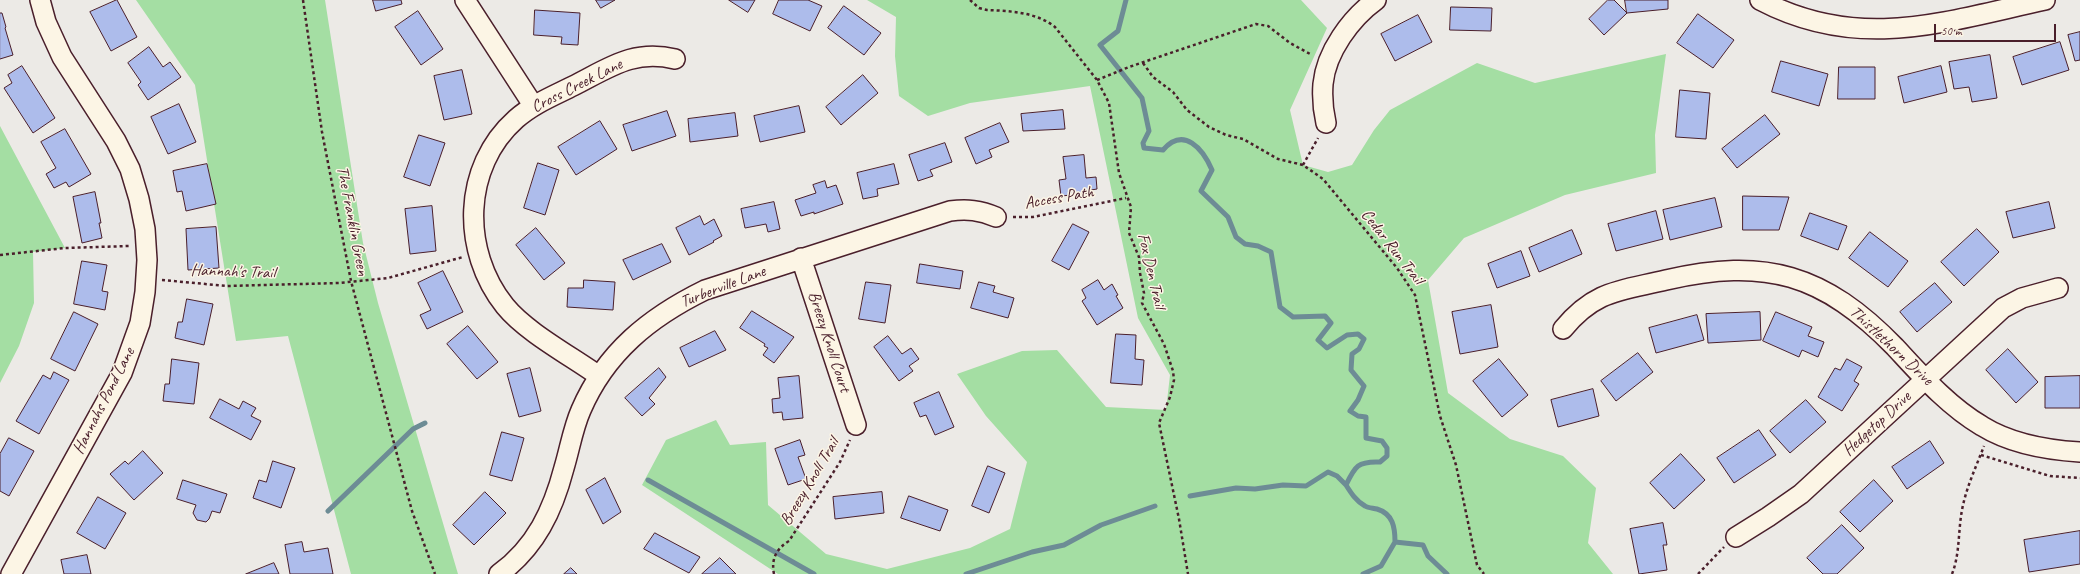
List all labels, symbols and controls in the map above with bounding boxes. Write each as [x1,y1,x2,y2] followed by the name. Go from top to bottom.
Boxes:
[1936,16,2058,42] scale bar
[1941,23,1961,39] text: 50 m
[528,54,626,118] street label: Cross Creek Lane
[331,164,373,278] street label: The Franklin Green
[1023,182,1095,214] street label: Access Path
[1356,205,1428,289] street label: Cedar Run Trail
[1132,231,1170,311] street label: Fox Den Trail
[190,260,276,284] street label: Hannah's Trail
[677,261,769,313] street label: Turberville Lane
[803,289,855,395] street label: Breezy Knoll Court
[1845,302,1937,390] street label: Thistlethorn Drive
[68,345,140,457] street label: Hannahs Pond Lane
[1839,387,1915,461] street label: Hedgetop Drive
[776,435,844,529] street label: Breezy Knoll Trail

